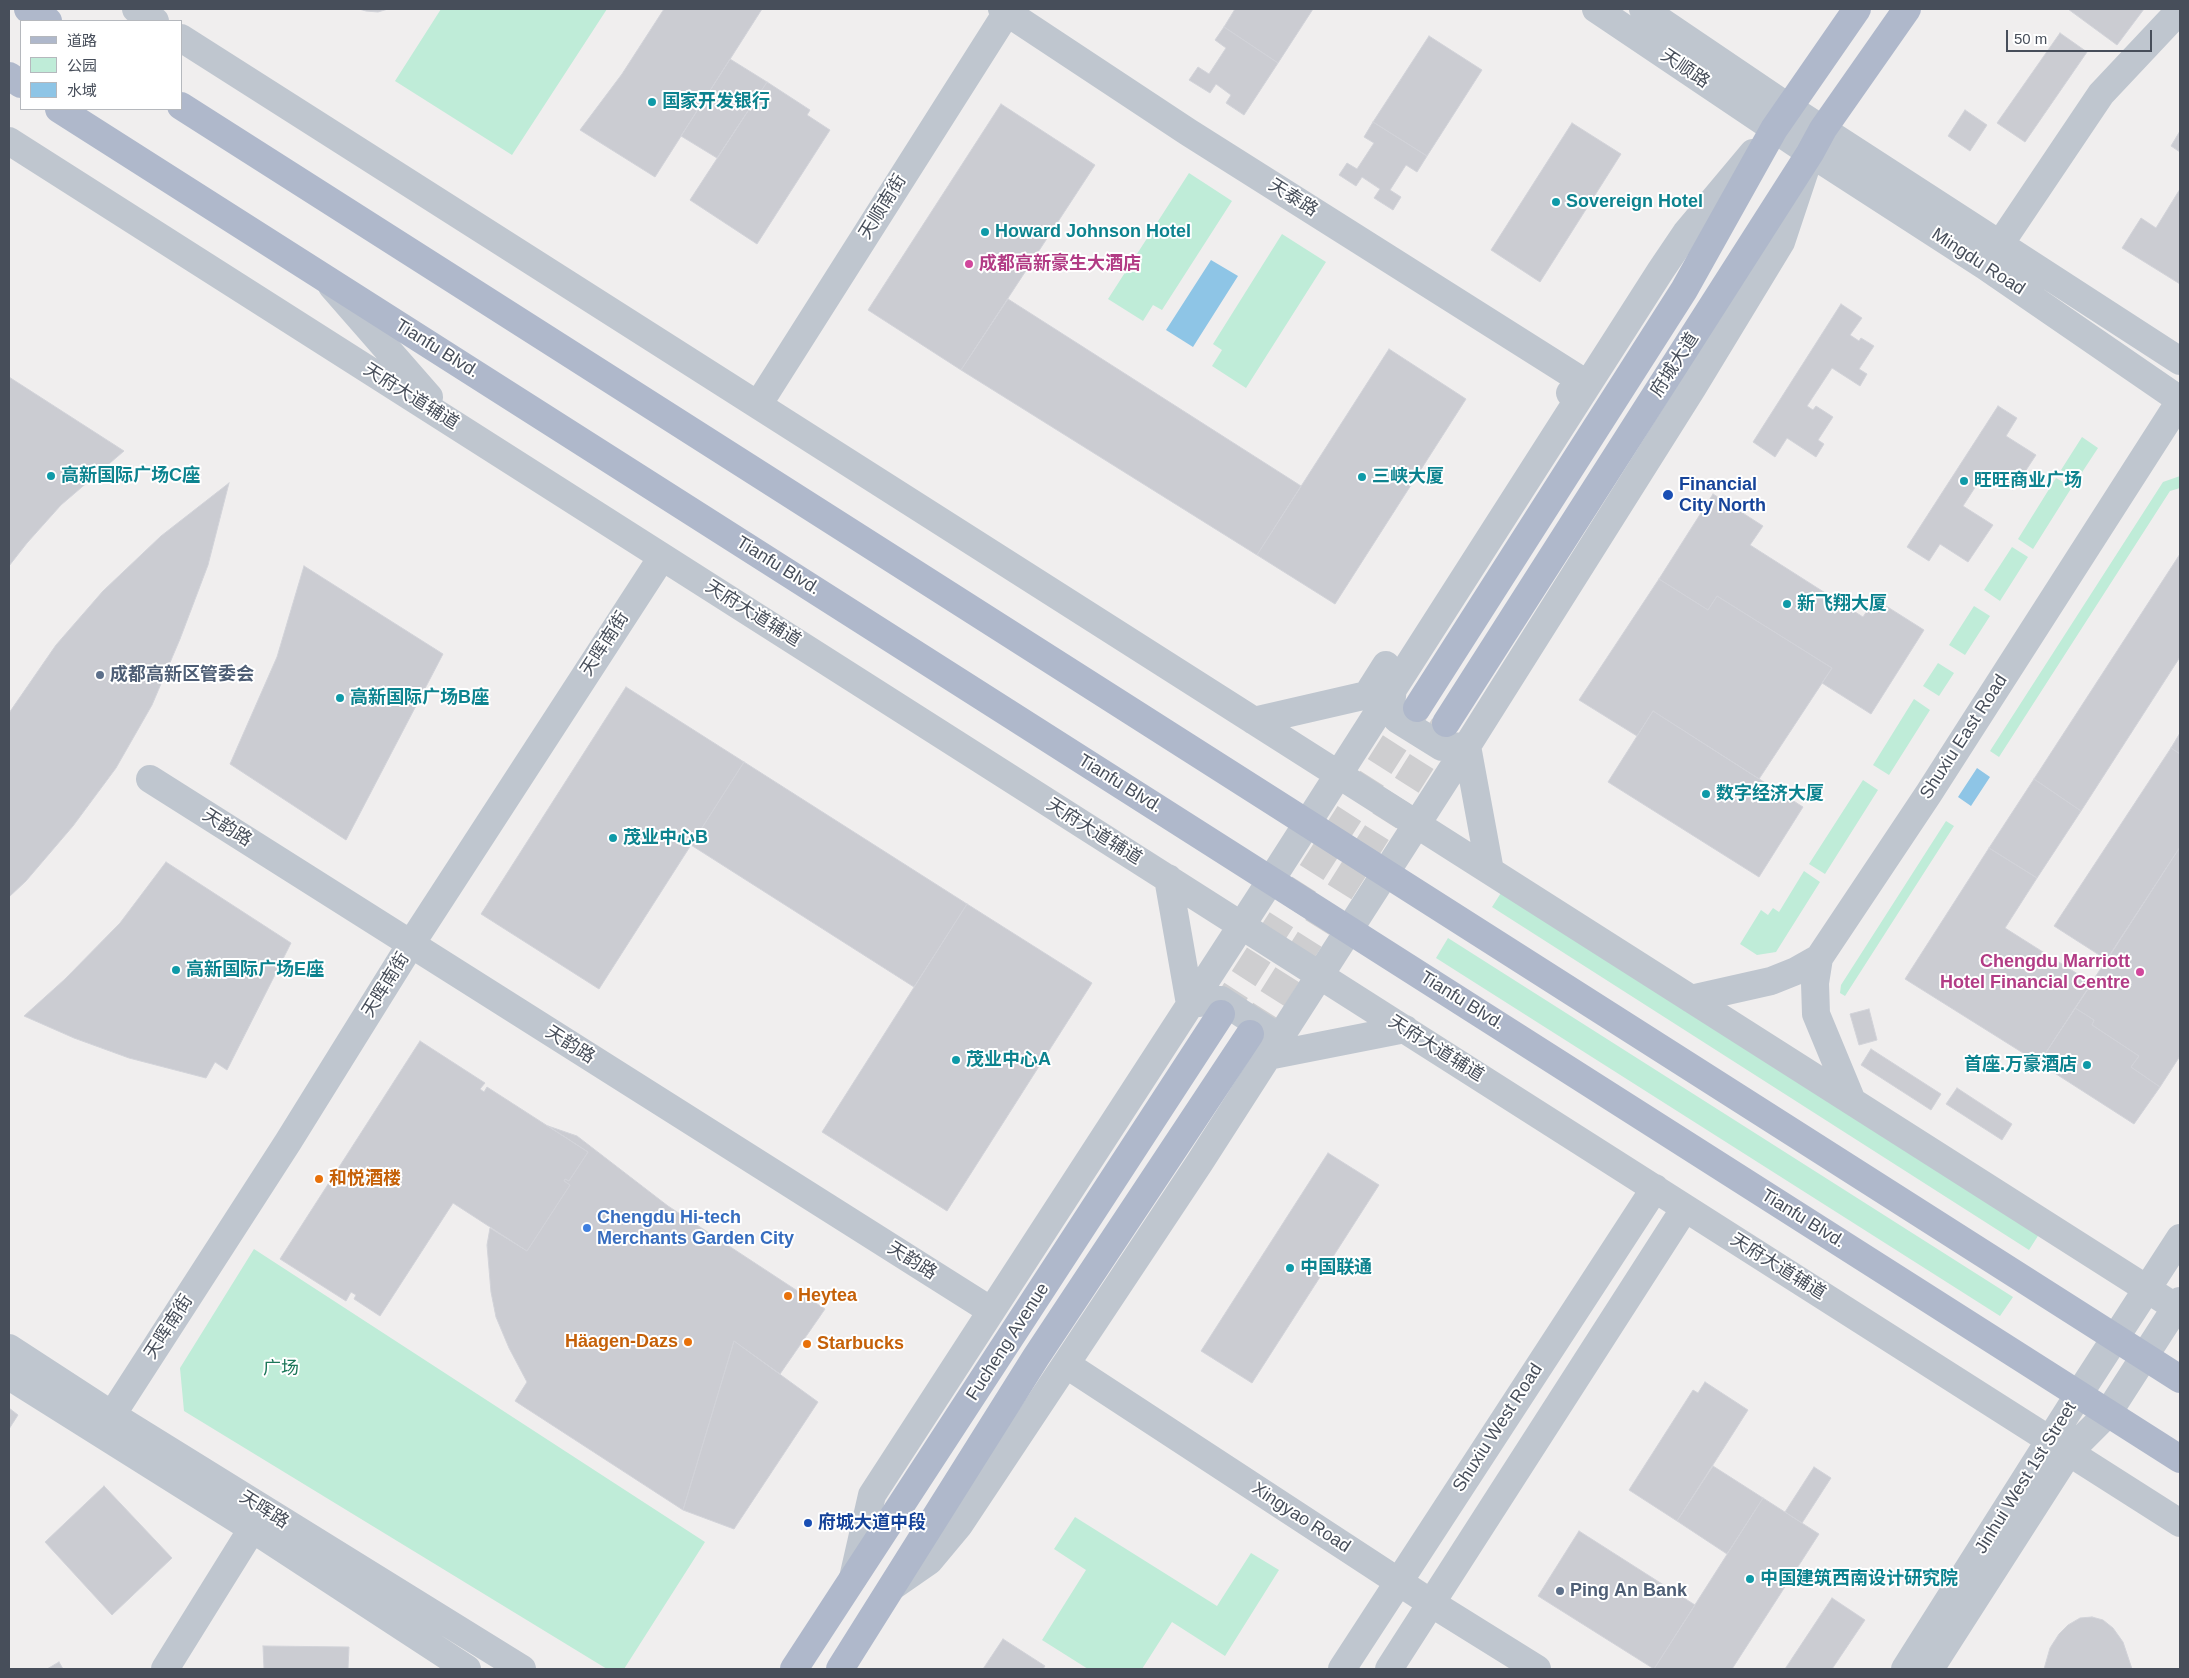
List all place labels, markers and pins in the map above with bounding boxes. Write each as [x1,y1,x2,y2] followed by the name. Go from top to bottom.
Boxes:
[662,91,770,113] place label: 国家开发银行
[646,96,658,108] marker: 国家开发银行
[1566,191,1703,213] place label: Sovereign Hotel
[1550,196,1562,208] marker: Sovereign Hotel
[995,221,1191,243] place label: Howard Johnson Hotel
[979,226,991,238] marker: Howard Johnson Hotel
[979,253,1141,275] place label: 成都高新豪生大酒店
[963,258,975,270] marker: 成都高新豪生大酒店
[61,465,200,487] place label: 高新国际广场C座
[1372,466,1444,488] place label: 三峡大厦
[45,470,57,482] marker: 高新国际广场C座
[1974,470,2082,492] place label: 旺旺商业广场
[1356,471,1368,483] marker: 三峡大厦
[1679,474,1766,516] place label: Financial City North
[1958,475,1970,487] marker: 旺旺商业广场
[1661,488,1675,502] marker: Financial City North
[1797,593,1887,615] place label: 新飞翔大厦
[1781,598,1793,610] marker: 新飞翔大厦
[110,664,254,686] place label: 成都高新区管委会
[94,669,106,681] marker: 成都高新区管委会
[350,687,489,709] place label: 高新国际广场B座
[334,692,346,704] marker: 高新国际广场B座
[1716,783,1824,805] place label: 数字经济大厦
[1700,788,1712,800] marker: 数字经济大厦
[623,827,708,849] place label: 茂业中心B
[607,832,619,844] marker: 茂业中心B
[1940,951,2130,994] place label: Chengdu Marriott Hotel Financial Centre
[186,959,324,981] place label: 高新国际广场E座
[170,964,182,976] marker: 高新国际广场E座
[2134,966,2146,978] marker: Chengdu Marriott Hotel Financial Centre
[966,1049,1051,1071] place label: 茂业中心A
[950,1054,962,1066] marker: 茂业中心A
[1964,1054,2077,1076] place label: 首座.万豪酒店
[2081,1059,2093,1071] marker: 首座.万豪酒店
[329,1168,401,1190] place label: 和悦酒楼
[313,1173,325,1185] marker: 和悦酒楼
[597,1207,794,1250] place label: Chengdu Hi-tech Merchants Garden City
[581,1222,593,1234] marker: Chengdu Hi-tech Merchants Garden City
[1300,1257,1372,1279] place label: 中国联通
[1284,1262,1296,1274] marker: 中国联通
[798,1285,857,1307] place label: Heytea
[782,1290,794,1302] marker: Heytea
[565,1331,678,1353] place label: Häagen-Dazs
[817,1333,904,1355] place label: Starbucks
[682,1336,694,1348] marker: Häagen-Dazs
[801,1338,813,1350] marker: Starbucks
[818,1512,926,1534] place label: 府城大道中段
[802,1517,814,1529] marker: 府城大道中段
[1760,1568,1958,1590] place label: 中国建筑西南设计研究院
[1744,1573,1756,1585] marker: 中国建筑西南设计研究院
[1570,1580,1687,1602] place label: Ping An Bank
[1554,1585,1566,1597] marker: Ping An Bank

